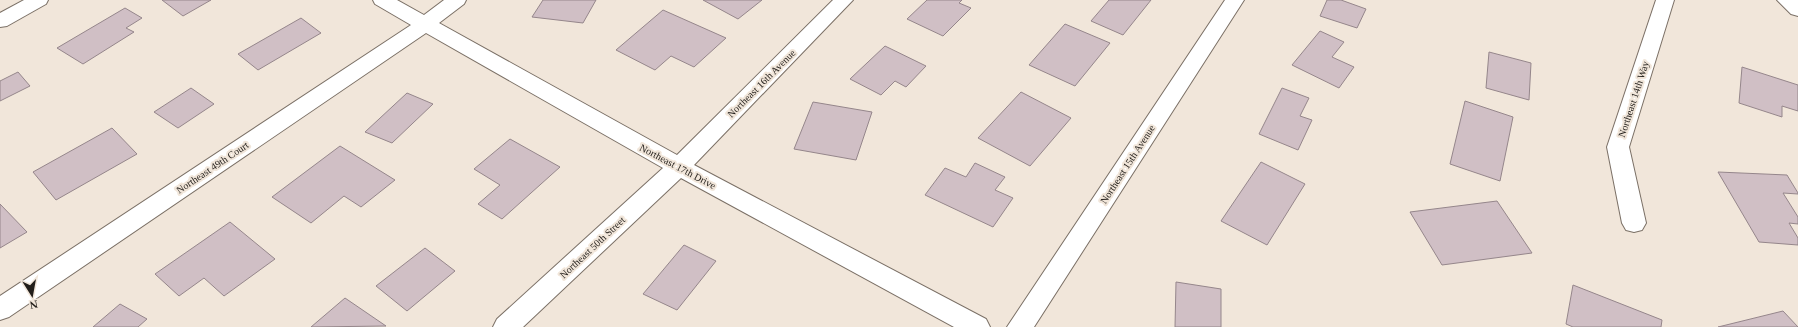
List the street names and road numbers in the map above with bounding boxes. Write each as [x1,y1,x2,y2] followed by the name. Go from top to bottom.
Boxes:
[725,47,798,120] street label: Northeast 16th Avenue
[1616,60,1651,139] street label: Northeast 14th Way
[1098,122,1157,206] street label: Northeast 15th Avenue
[174,139,251,196] street label: Northeast 49th Court
[638,142,718,191] street label: Northeast 17th Drive
[558,214,627,280] street label: Northeast 50th Street

